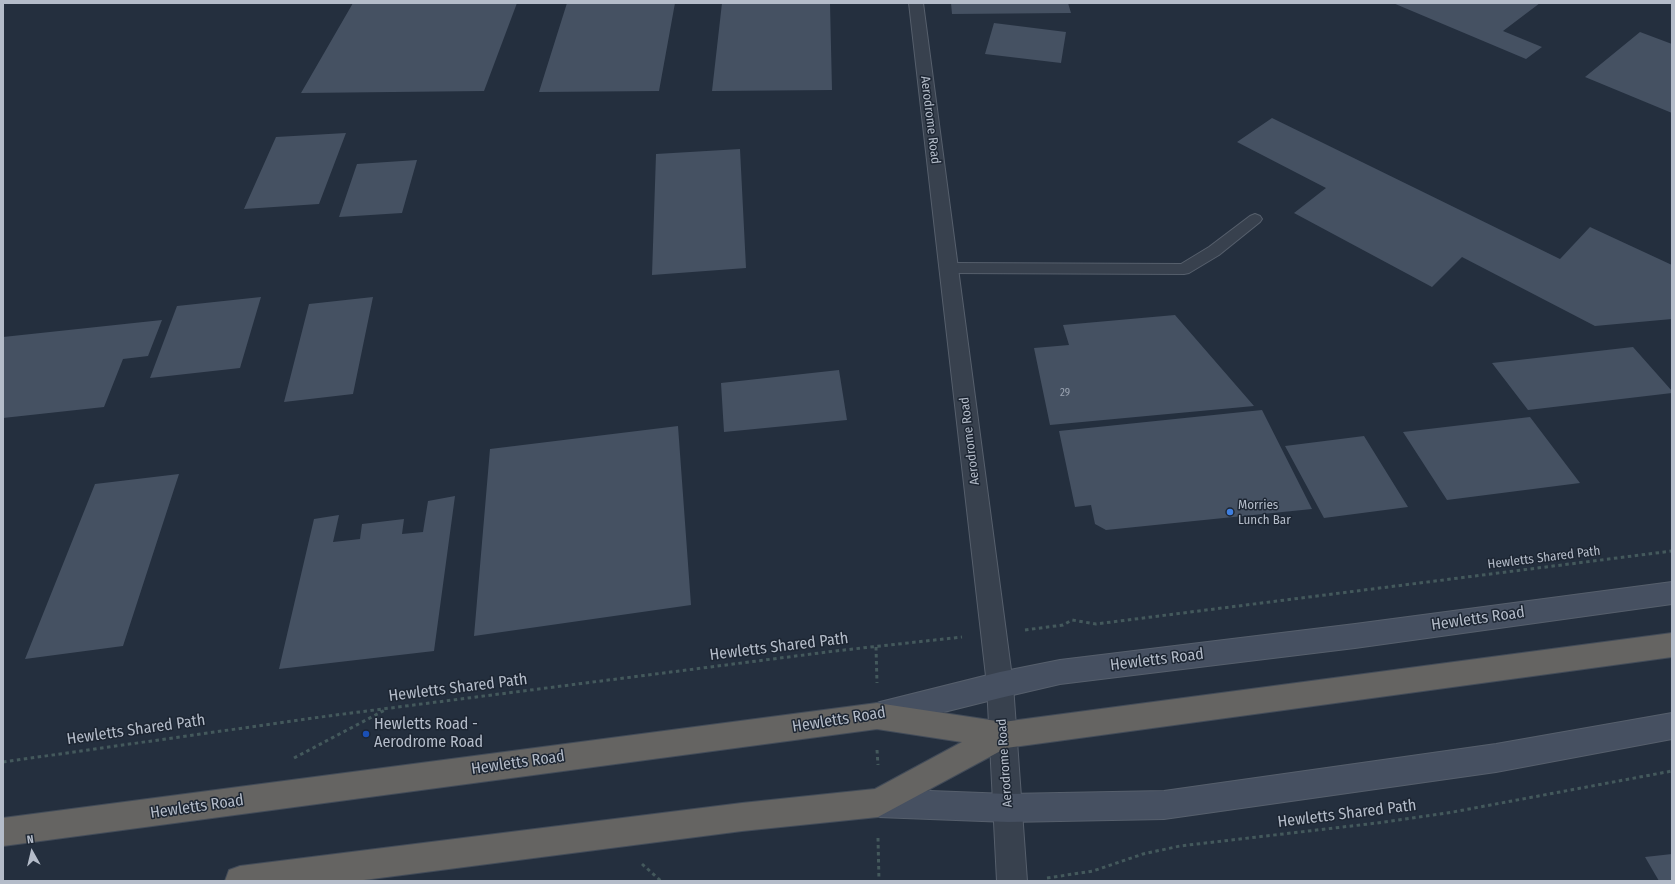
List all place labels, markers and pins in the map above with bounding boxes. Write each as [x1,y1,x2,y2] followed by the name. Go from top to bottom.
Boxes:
[1238,497,1291,528] place label: Morries Lunch Bar
[1225,507,1235,517] marker: Morries Lunch Bar
[374,715,483,753] place label: Hewletts Road - Aerodrome Road
[361,729,371,739] marker: Hewletts Road - Aerodrome Road

